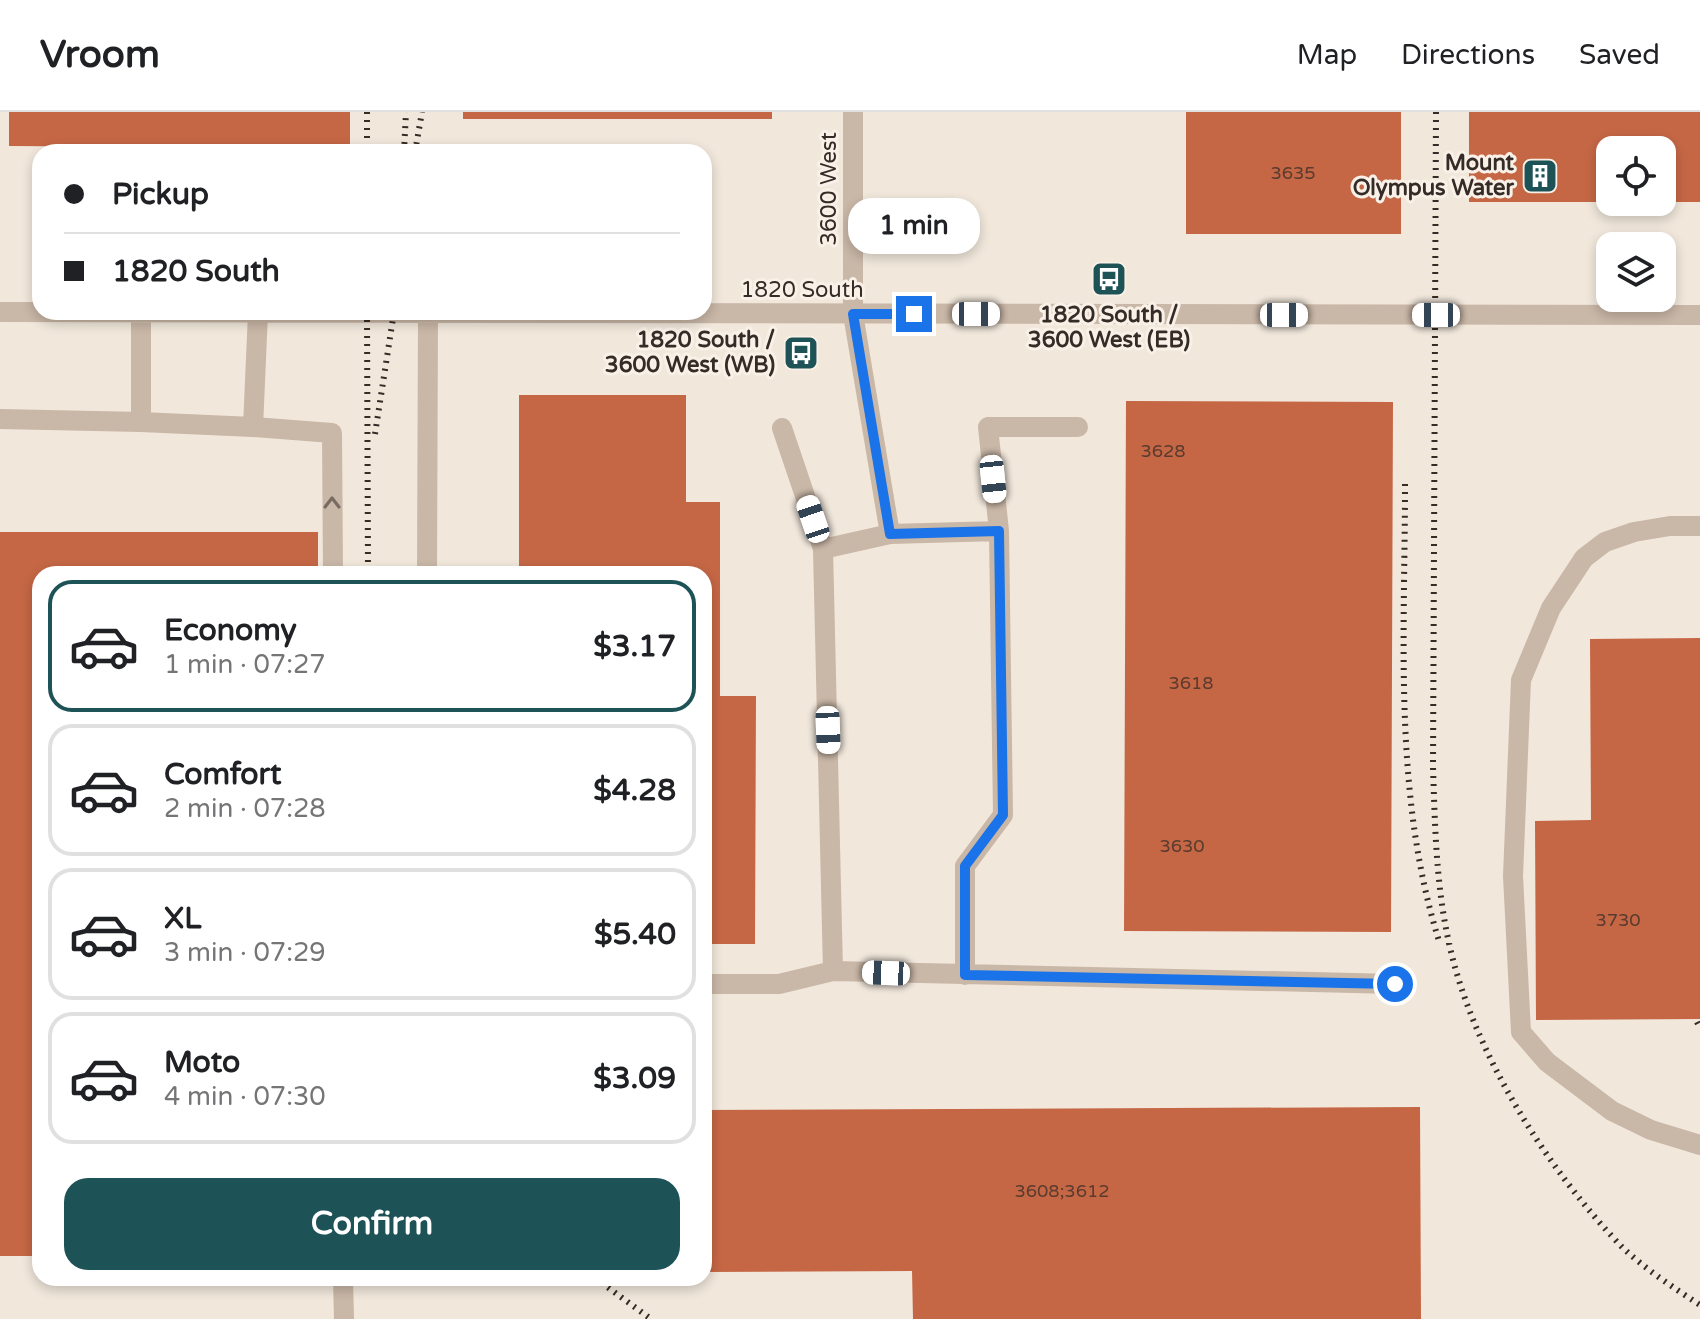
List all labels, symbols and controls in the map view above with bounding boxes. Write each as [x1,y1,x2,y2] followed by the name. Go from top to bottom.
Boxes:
[40,32,160,78] text: Vroom
[1297,38,1357,72] text: Map
[1401,38,1535,72] text: Directions
[1579,38,1660,72] text: Saved
[816,132,842,246] street label: 3600 West
[1596,136,1676,312] map controls
[1596,136,1676,216] button: locate
[1353,150,1515,201] place label: Mount Olympus Water
[1521,157,1559,195] building icon: Mount Olympus Water
[1270,162,1316,184] house number: 3635
[112,176,209,213] text: Pickup
[848,198,980,254] callout: 1 min
[879,210,949,241] text: 1 min
[1596,232,1676,312] button: layers
[112,253,280,290] text: 1820 South
[1090,260,1128,298] bus stop icon: 1820 South / 3600 West (EB)
[740,277,864,303] street label: 1820 South
[896,296,932,332] route end
[952,302,1000,326] car
[1028,302,1190,353] place label: 1820 South / 3600 West (EB)
[1260,303,1308,327] car
[1412,303,1460,327] car
[605,327,775,378] place label: 1820 South / 3600 West (WB)
[782,334,820,372] bus stop icon: 1820 South / 3600 West (WB)
[1140,440,1186,462] house number: 3628
[979,454,1007,504] car
[794,492,832,546] car
[323,496,341,509] one-way arrow
[68,610,140,682] icon: car
[164,612,297,649] text: Economy
[593,628,676,665] text: $3.17
[164,649,326,680] text: 1 min · 07:27
[1168,672,1214,694] house number: 3618
[815,706,841,754] car
[68,754,140,826] icon: car
[164,756,282,793] text: Comfort
[593,772,676,809] text: $4.28
[164,793,326,824] text: 2 min · 07:28
[1159,835,1205,857] house number: 3630
[68,898,140,970] icon: car
[164,900,201,937] text: XL
[1595,909,1641,931] house number: 3730
[594,916,676,953] text: $5.40
[164,937,326,968] text: 3 min · 07:29
[862,960,910,986] car
[1377,966,1413,1002] route start
[68,1042,140,1114] icon: car
[164,1044,240,1081] text: Moto
[593,1060,676,1097] text: $3.09
[164,1081,326,1112] text: 4 min · 07:30
[64,1178,680,1270] button: Confirm
[1014,1180,1110,1202] house number: 3608;3612

